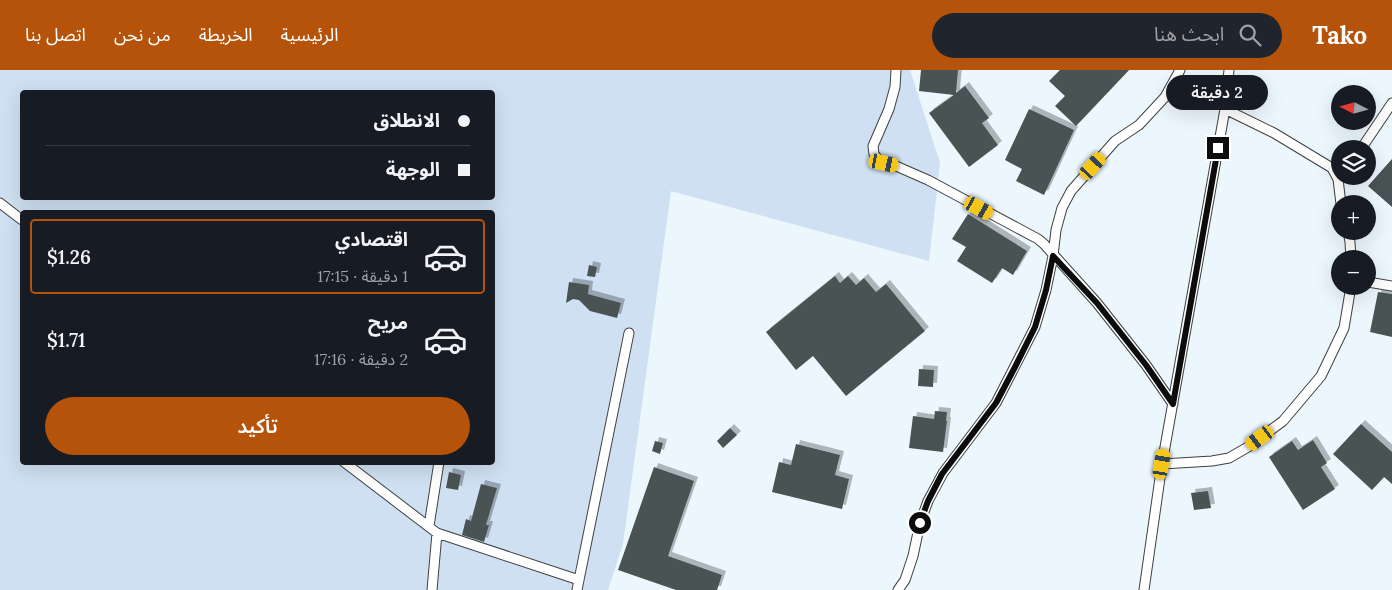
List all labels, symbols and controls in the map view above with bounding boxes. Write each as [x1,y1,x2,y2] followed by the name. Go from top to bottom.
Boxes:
[932,13,1282,58] search box
[1312,20,1367,51] text: Tako
[1236,21,1264,49] icon: search
[1154,22,1224,46] text: ابحث هنا
[25,23,86,46] text: اتصل بنا
[114,23,171,46] text: من نحن
[199,23,253,46] text: الخريطة
[281,23,338,46] text: الرئيسية
[1167,75,1269,110] callout: 2 دقيقة
[1191,82,1243,102] text: 2 دقيقة
[1331,85,1376,130] north arrow
[1331,85,1376,295] map controls
[374,108,440,132] text: الانطلاق
[1207,137,1229,159] route end
[1331,140,1376,185] button: layers
[1077,150,1108,182] car
[867,153,900,173] car
[386,157,440,181] text: الوجهة
[962,194,995,222] car
[1331,195,1376,240] button: +
[335,227,408,251] text: اقتصادي
[423,234,468,279] icon: car
[47,245,91,269] text: $1.26
[1331,250,1376,295] button: −
[317,266,408,286] text: 1 دقيقة · 17:15
[368,310,408,334] text: مريح
[423,317,468,362] icon: car
[47,328,85,352] text: $1.71
[314,349,408,369] text: 2 دقيقة · 17:16
[45,397,470,455] button: تأكيد
[1243,423,1276,453] car
[1152,448,1171,480] car
[909,512,931,534] route start

